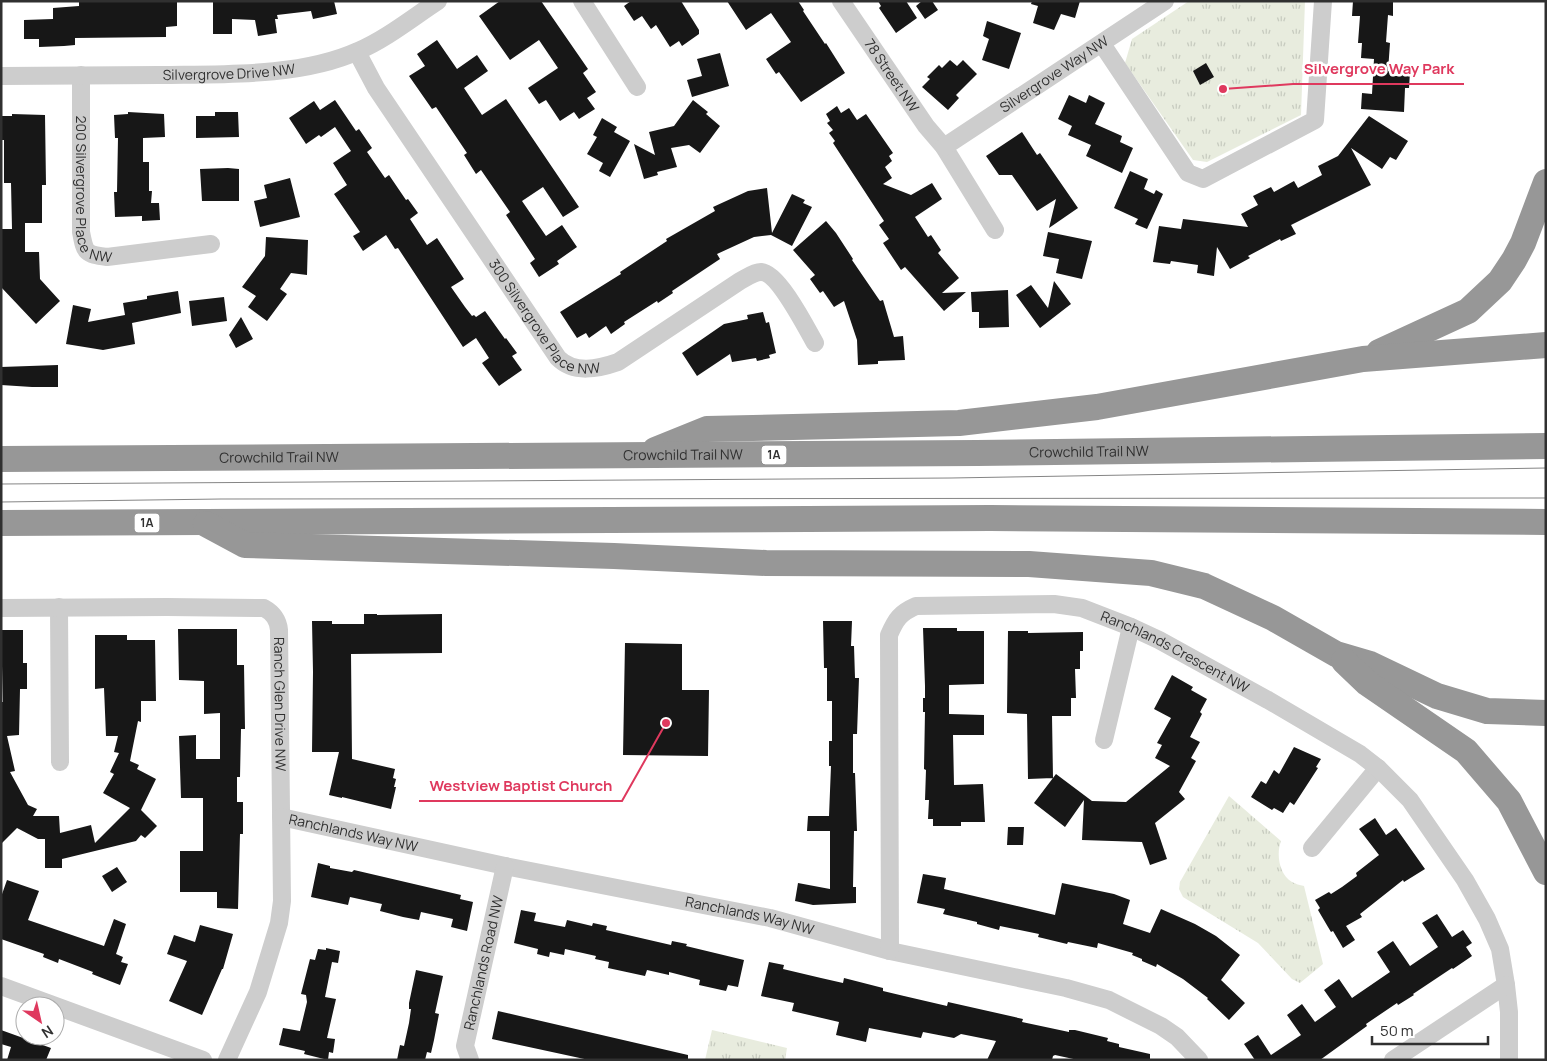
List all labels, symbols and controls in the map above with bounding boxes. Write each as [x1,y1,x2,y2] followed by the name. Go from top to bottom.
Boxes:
[996,31,1112,117] street label: Silvergrove Way NW
[860,35,924,115] street label: 78 Street NW
[1293,54,1464,84] callout: Silvergrove Way Park
[1304,58,1455,79] text: Silvergrove Way Park
[163,59,296,84] street label: Silvergrove Drive NW
[72,116,113,267] street label: 200 Silvergrove Place NW
[485,255,601,378] street label: 300 Silvergrove Place NW
[1029,441,1149,461] street label: Crowchild Trail NW
[623,444,743,464] street label: Crowchild Trail NW
[762,446,786,464] road number: 1A
[219,447,339,467] street label: Crowchild Trail NW
[134,514,160,532] road number: 1A
[1098,606,1253,697] street label: Ranchlands Crescent NW
[270,637,291,771] street label: Ranch Glen Drive NW
[419,771,622,801] callout: Westview Baptist Church
[429,775,613,796] text: Westview Baptist Church
[287,809,420,856] street label: Ranchlands Way NW
[684,892,816,939] street label: Ranchlands Way NW
[459,894,507,1032] street label: Ranchlands Road NW
[15,996,65,1046] north arrow
[1372,1014,1488,1046] scale bar
[1380,1020,1414,1041] text: 50 m
[38,1022,57,1043] text: N

